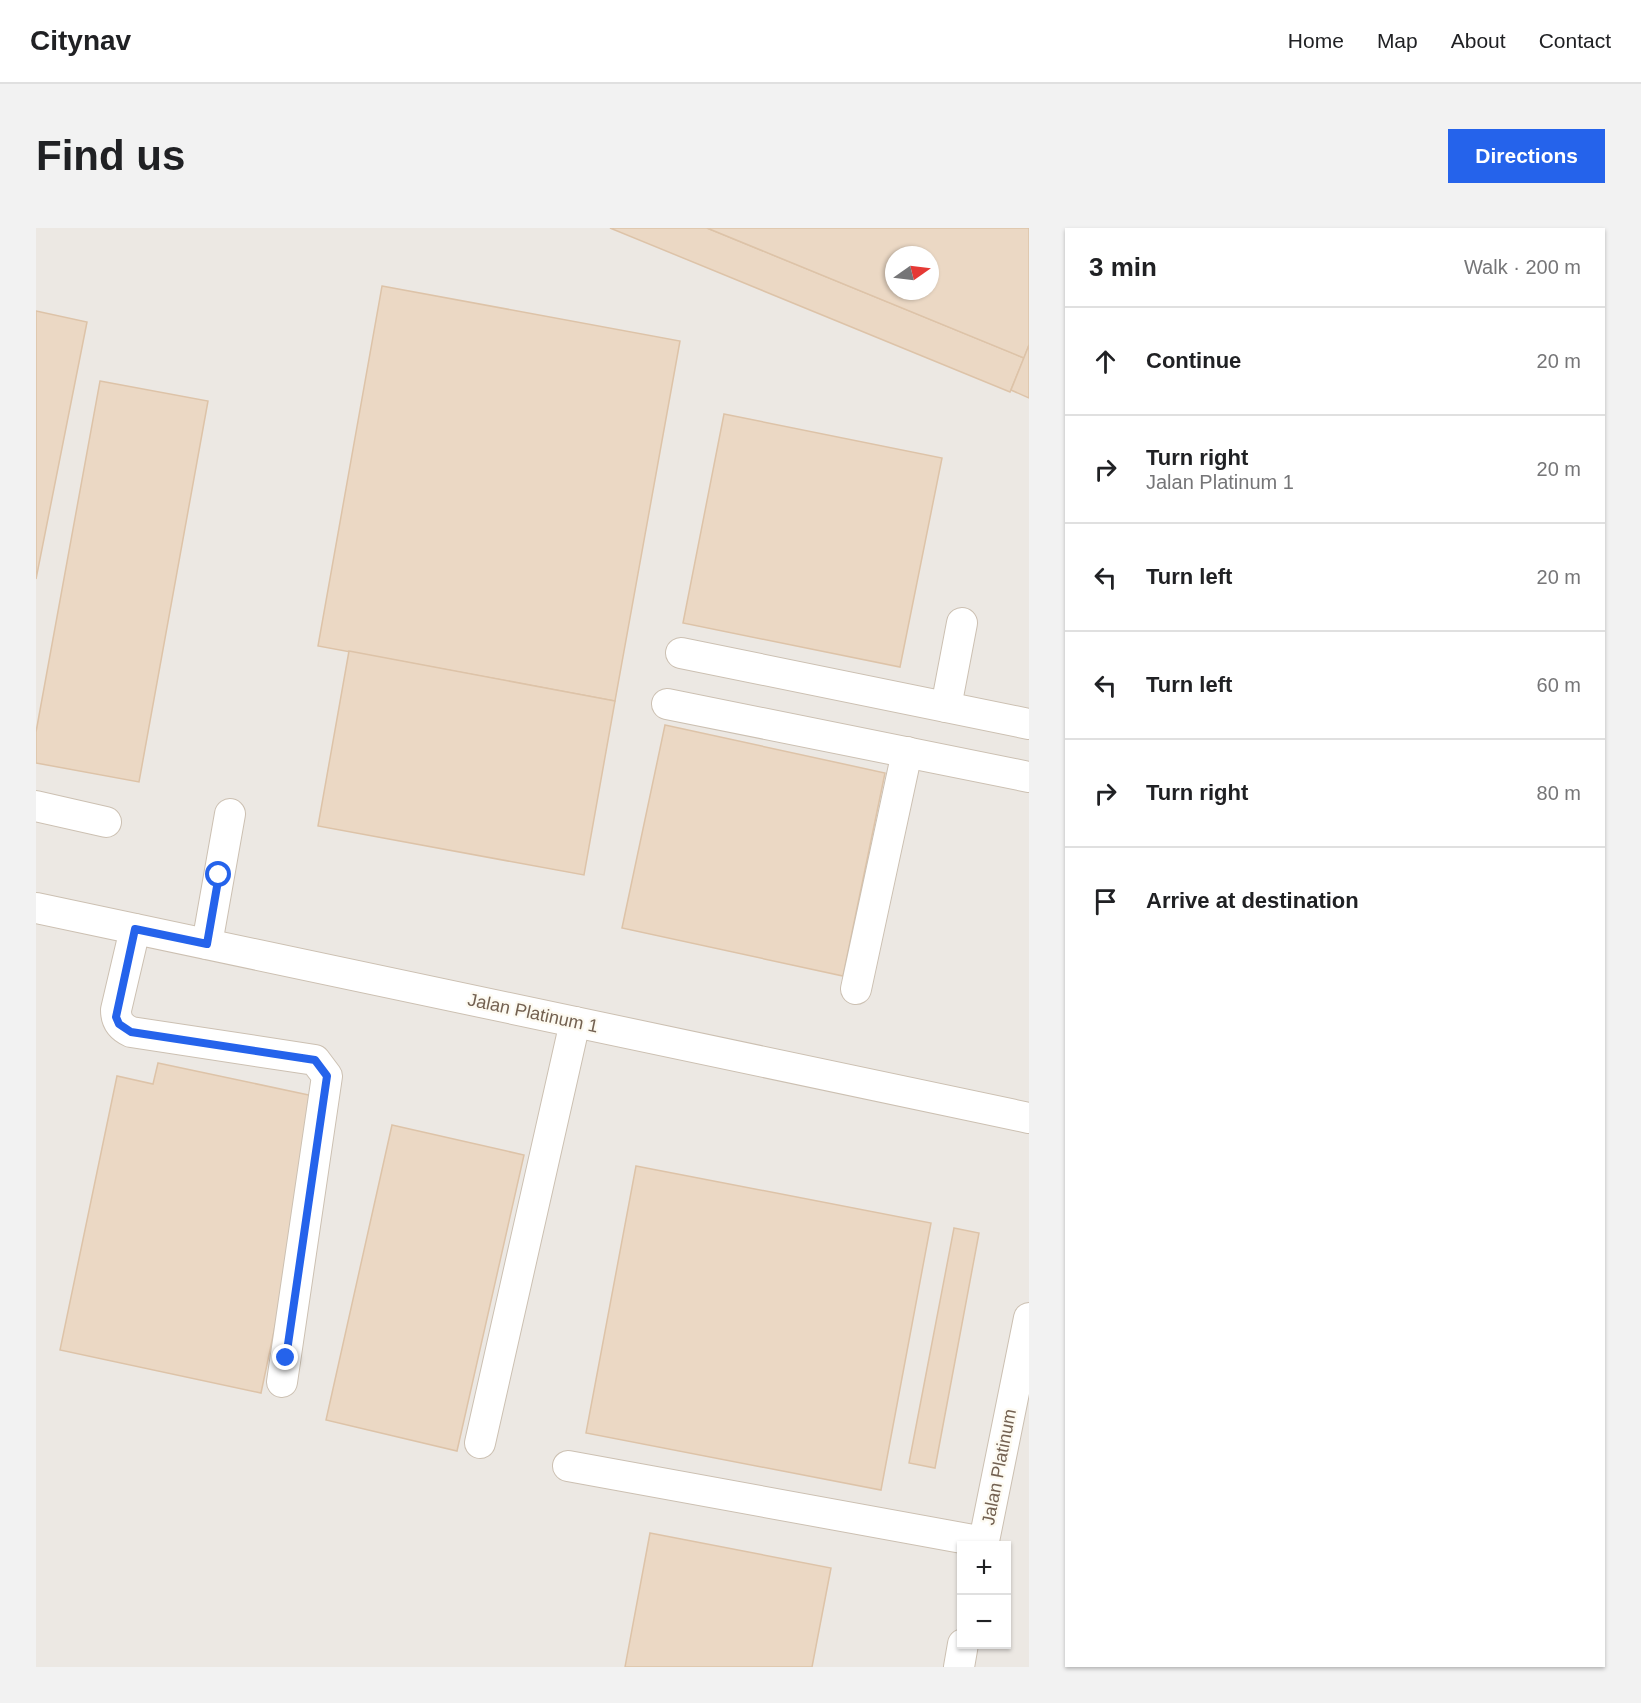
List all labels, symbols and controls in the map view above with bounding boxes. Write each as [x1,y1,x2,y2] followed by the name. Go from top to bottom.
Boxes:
[30,25,131,56] text: Citynav
[1288,29,1344,52] text: Home
[1377,29,1418,52] text: Map
[1451,29,1506,52] text: About
[1539,29,1611,52] text: Contact
[1448,129,1605,183] button: Directions
[36,132,185,179] text: Find us
[885,246,939,300] north arrow
[1089,252,1157,282] text: 3 min
[1464,256,1581,278] text: Walk · 200 m
[1089,345,1122,378] icon: ahead
[1146,348,1241,373] text: Continue
[1537,350,1581,372] text: 20 m
[1146,445,1248,470] text: Turn right
[1089,453,1122,486] icon: right
[1537,458,1581,480] text: 20 m
[1146,471,1294,493] text: Jalan Platinum 1
[1089,561,1122,594] icon: left
[1146,564,1232,589] text: Turn left
[1537,566,1581,588] text: 20 m
[1089,669,1122,702] icon: left
[1146,672,1232,697] text: Turn left
[1537,674,1581,696] text: 60 m
[1089,777,1122,810] icon: right
[1146,780,1248,805] text: Turn right
[1537,782,1581,804] text: 80 m
[205,861,231,887] route start
[1089,885,1122,918] icon: arrive
[1146,888,1359,913] text: Arrive at destination
[466,989,600,1037] street label: Jalan Platinum 1
[272,1344,298,1370] route end
[978,1407,1020,1527] street label: Jalan Platinum
[957,1541,1011,1649] map controls
[957,1541,1011,1595] button: +
[957,1595,1011,1649] button: −

